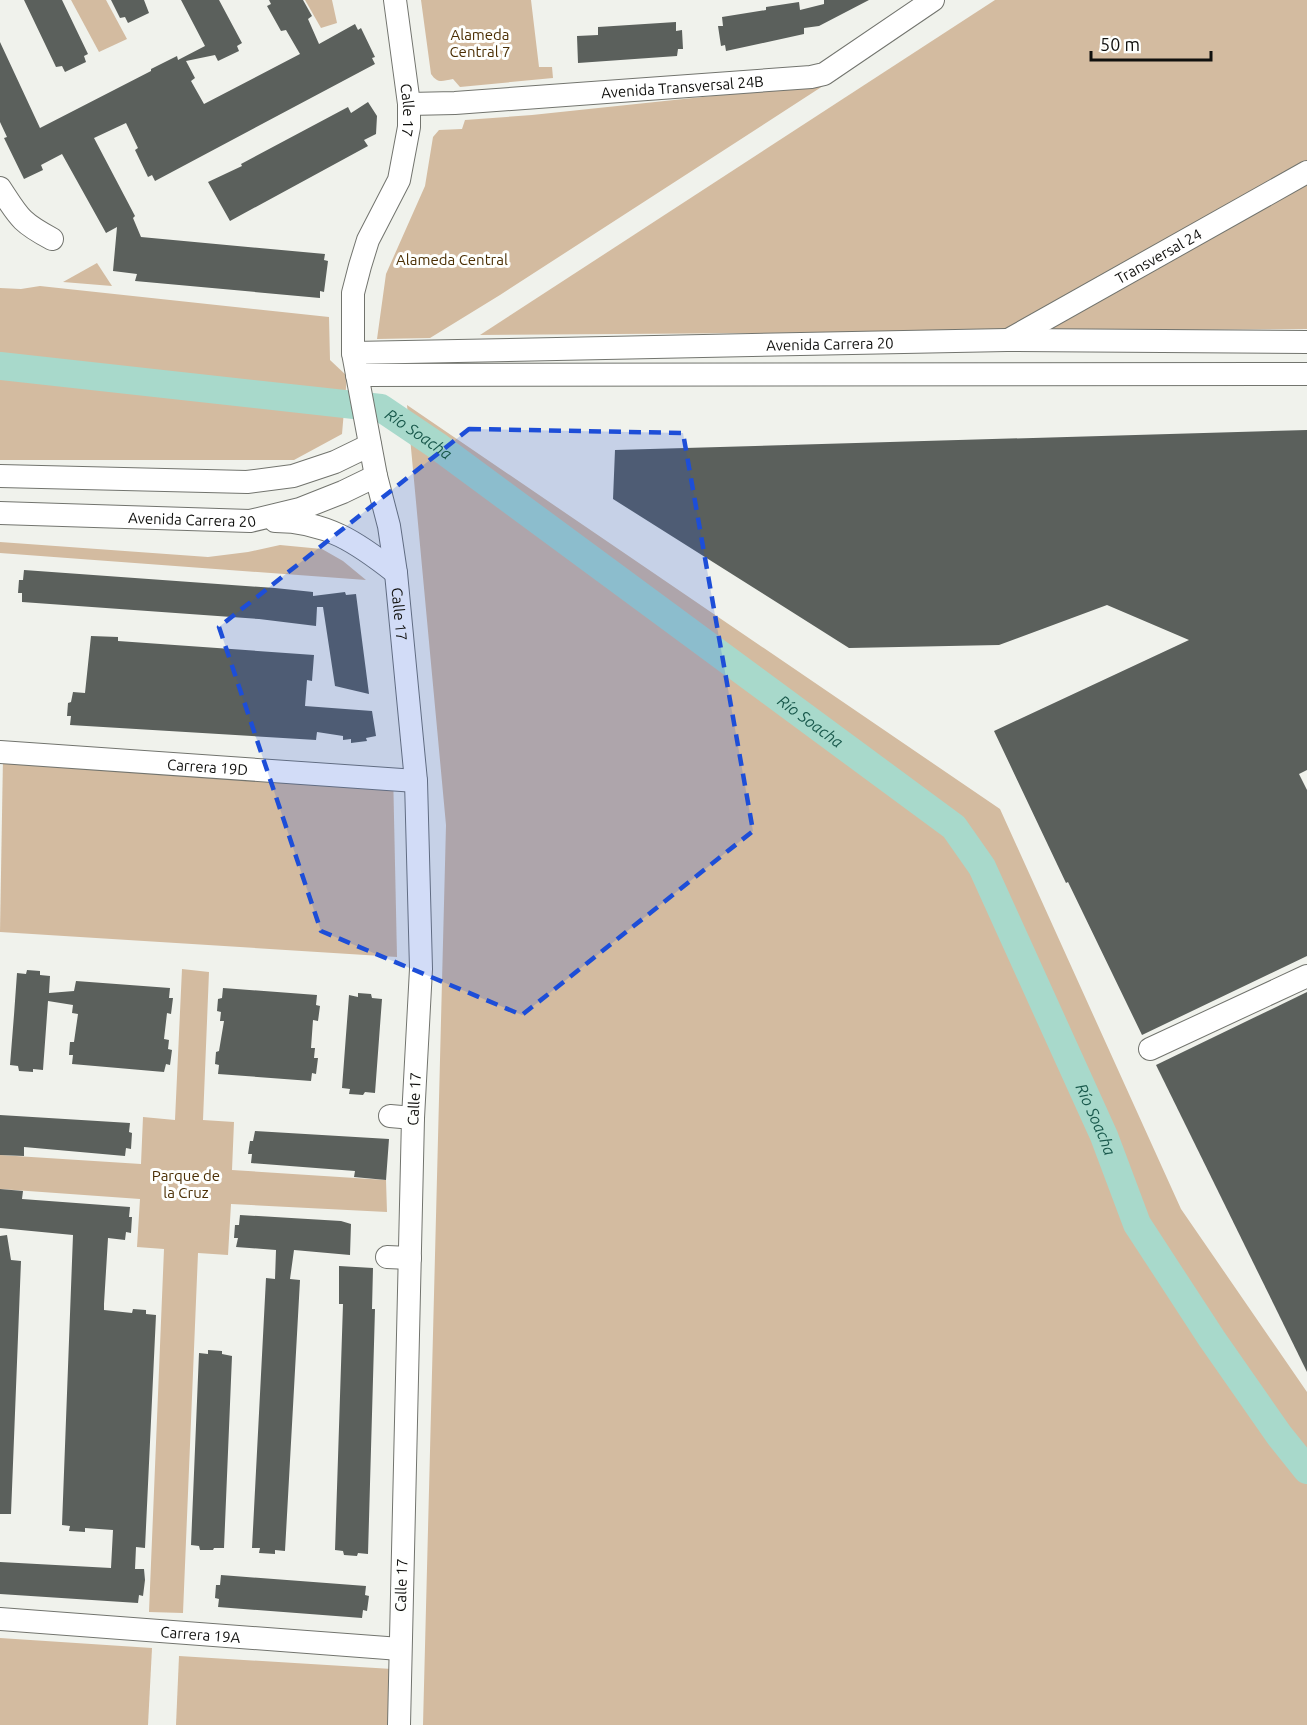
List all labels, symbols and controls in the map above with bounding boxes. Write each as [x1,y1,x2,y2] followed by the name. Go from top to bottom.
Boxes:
[1091,24,1211,62] scale bar
[449,26,511,60] park label: Alameda Central 7
[1100,34,1140,54] text: 50 m
[600,72,764,101] street label: Avenida Transversal 24B
[398,82,418,138] street label: Calle 17
[1112,225,1204,287] street label: Transversal 24
[396,251,508,268] park label: Alameda Central
[766,334,894,353] street label: Avenida Carrera 20
[382,405,456,463] water label: Río Soacha
[128,509,258,530] street label: Avenida Carrera 20
[389,587,411,641] street label: Calle 17
[774,691,847,751] water label: Río Soacha
[167,755,248,778] street label: Carrera 19D
[404,1072,424,1126] street label: Calle 17
[1072,1081,1120,1158] water label: Río Soacha
[152,1167,220,1201] park label: Parque de la Cruz
[392,1558,410,1612] street label: Calle 17
[160,1623,241,1646] street label: Carrera 19A

